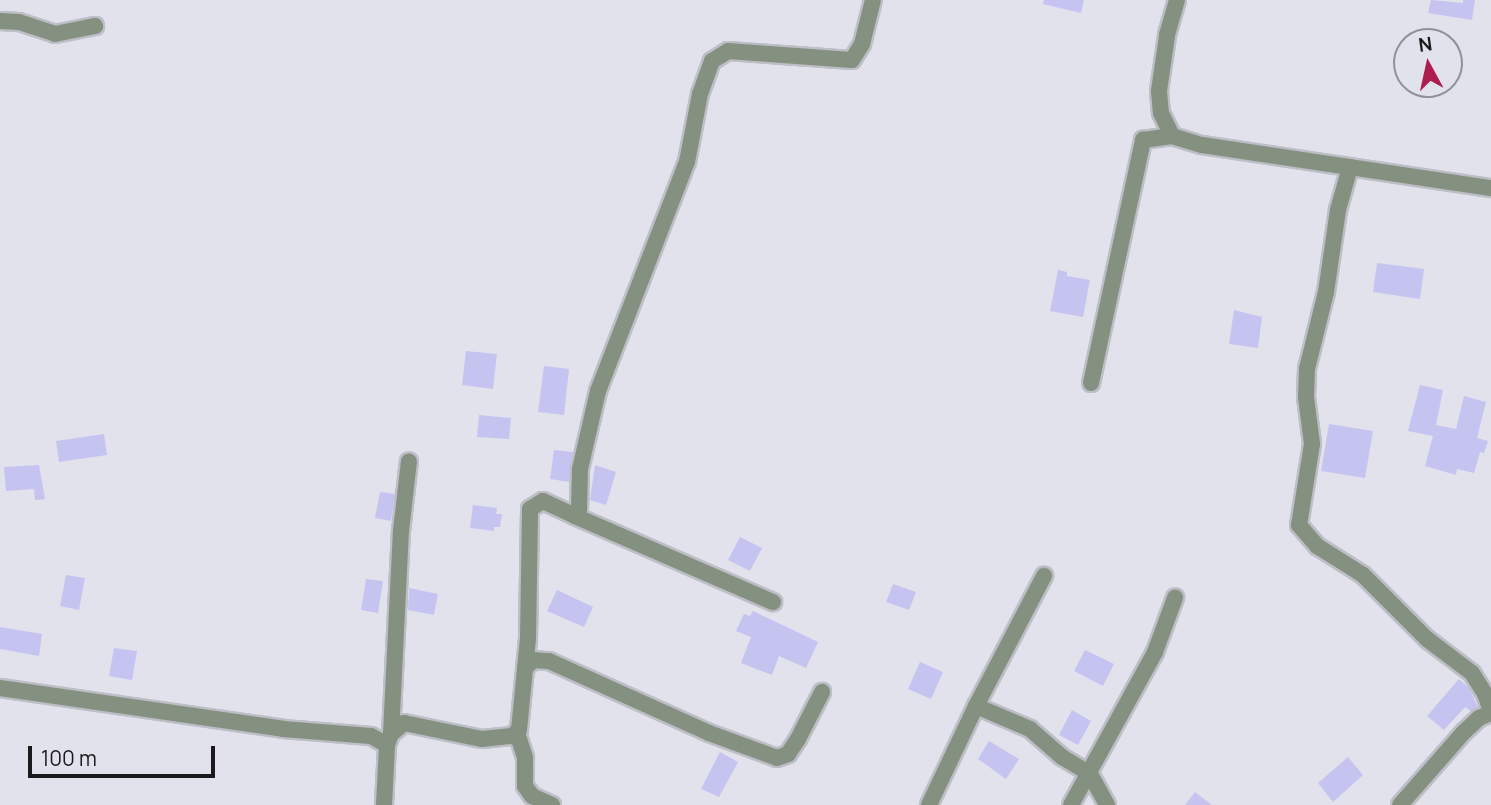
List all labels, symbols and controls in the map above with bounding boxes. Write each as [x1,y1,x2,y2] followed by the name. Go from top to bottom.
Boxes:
[1393,28,1463,98] north arrow
[1417,30,1434,58] text: N
[32,732,219,776] scale bar
[41,744,97,772] text: 100 m

